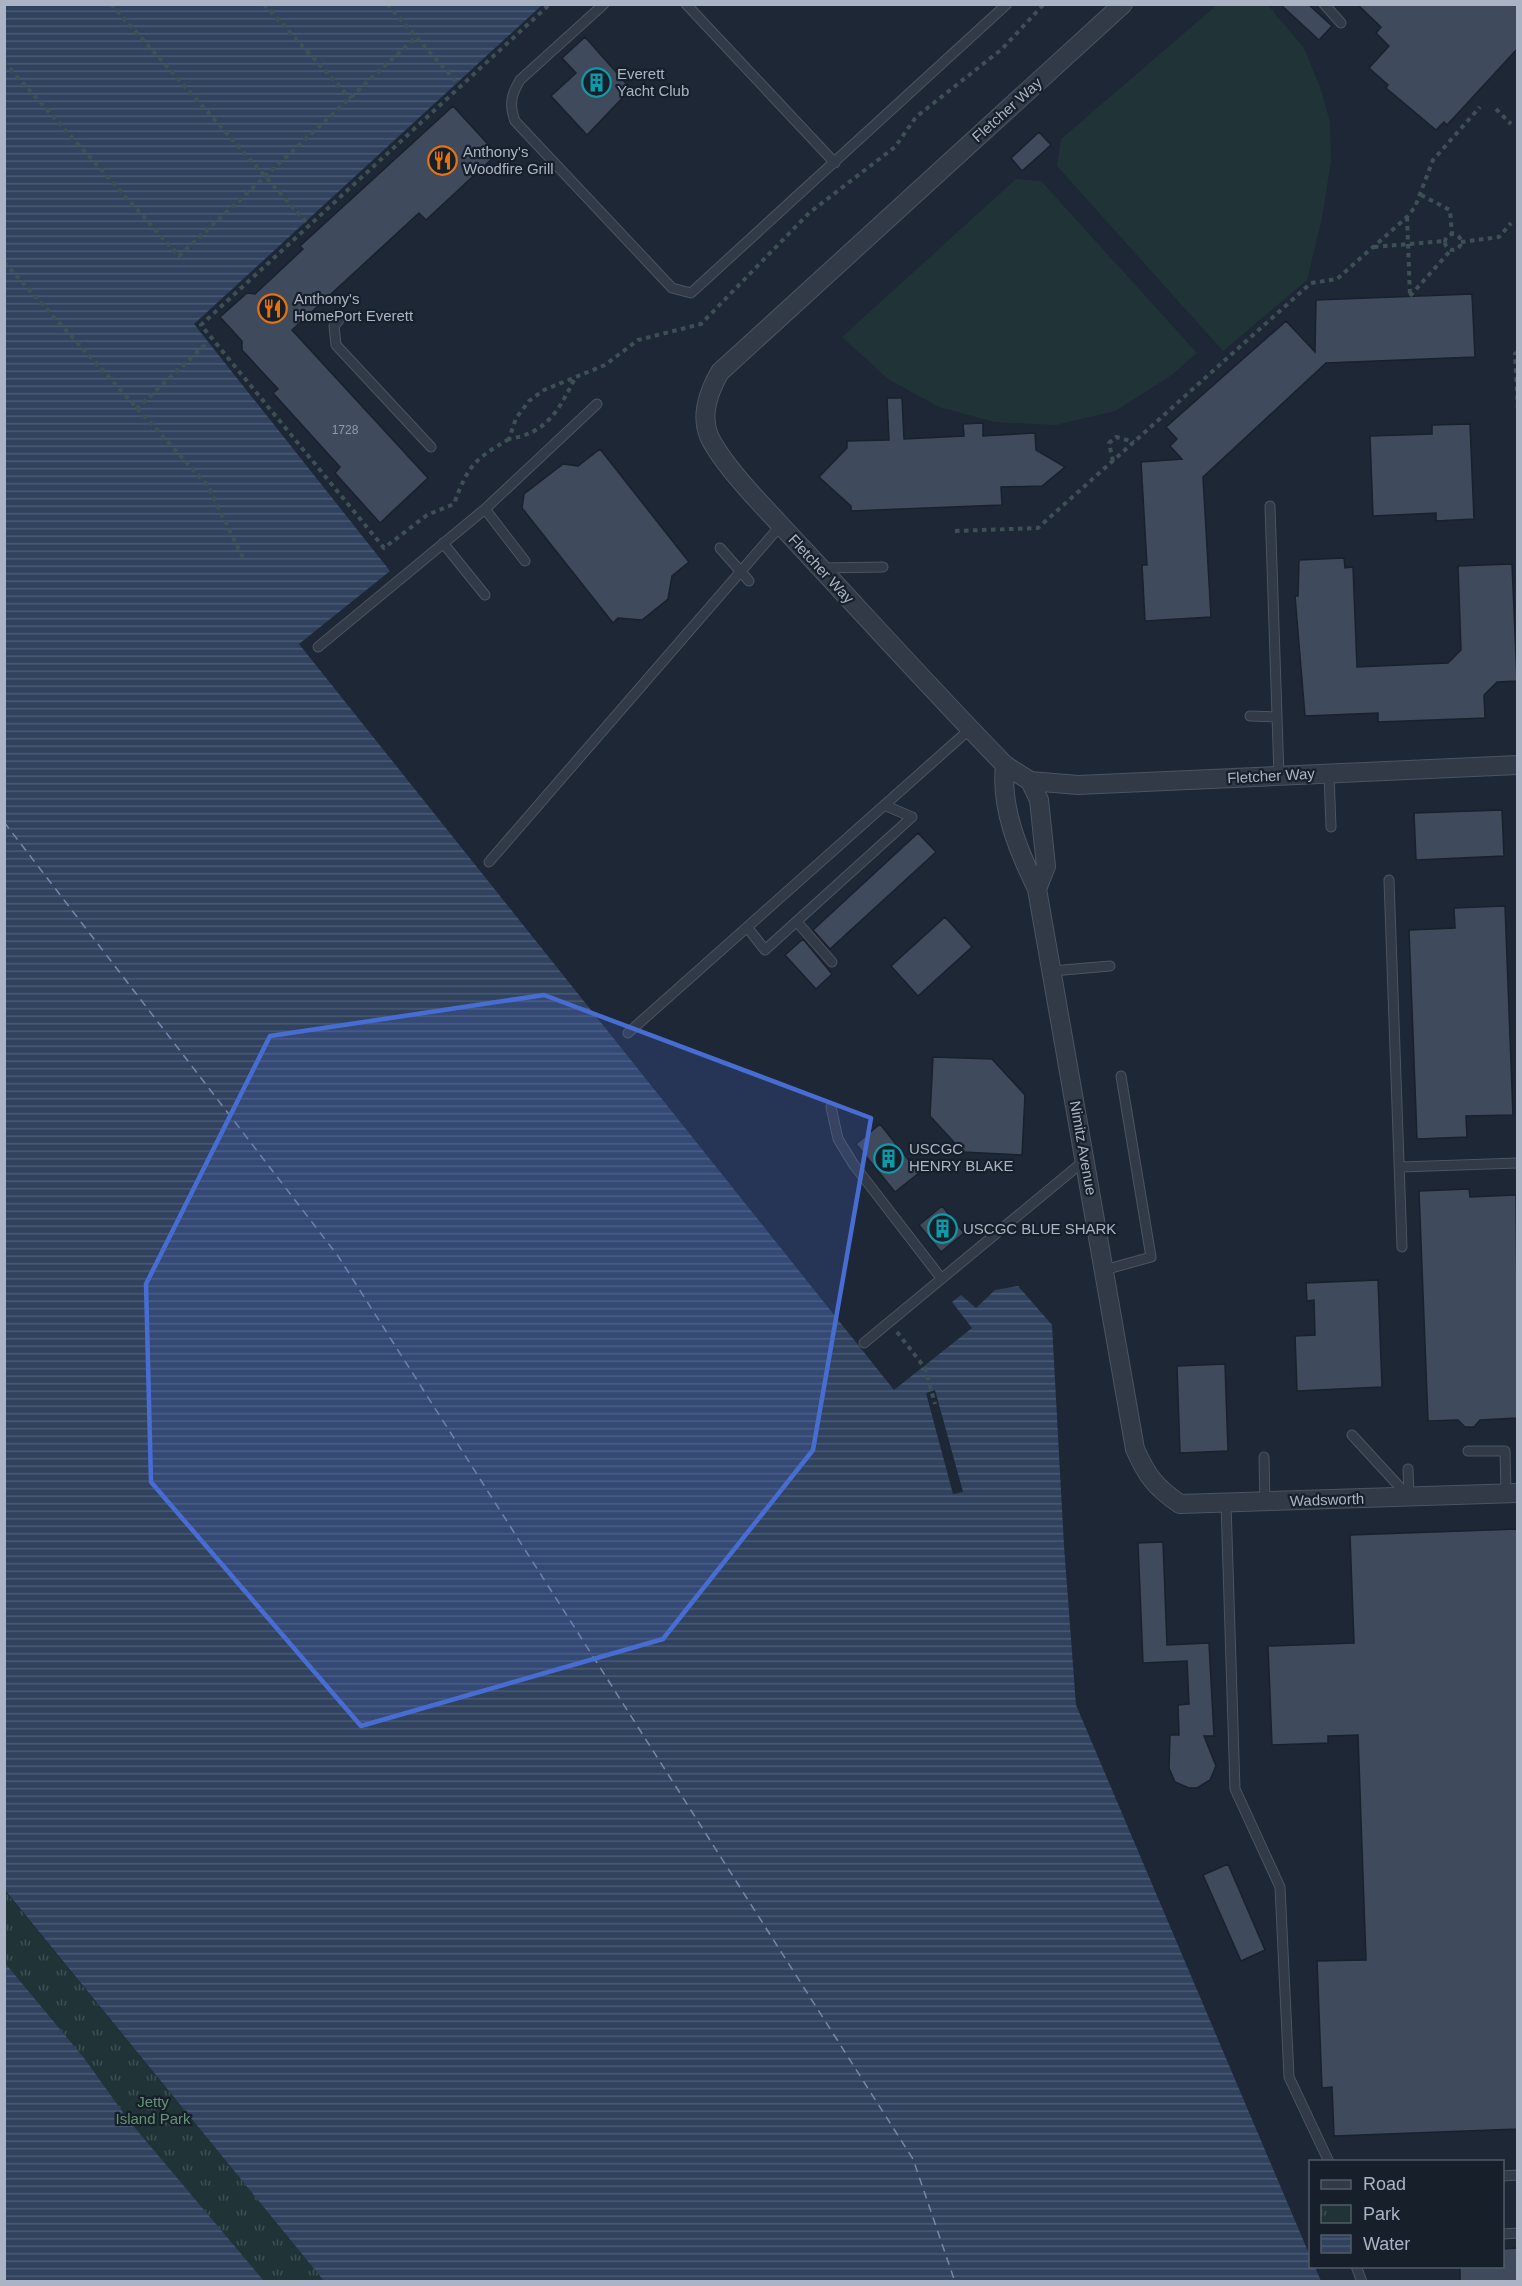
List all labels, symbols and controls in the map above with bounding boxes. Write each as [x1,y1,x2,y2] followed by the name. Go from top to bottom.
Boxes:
[617,65,689,99] place label: Everett Yacht Club
[580,67,612,99] building icon: Everett Yacht Club
[968,74,1045,145] street label: Fletcher Way
[463,143,554,177] place label: Anthony's Woodfire Grill
[426,145,458,177] restaurant icon: Anthony's Woodfire Grill
[294,290,414,324] place label: Anthony's HomePort Everett
[257,292,289,324] restaurant icon: Anthony's HomePort Everett
[332,423,359,437] house number: 1728
[785,531,858,607] street label: Fletcher Way
[1227,765,1316,786] street label: Fletcher Way
[1067,1099,1100,1196] street label: Nimitz Avenue
[909,1140,1014,1174] place label: USCGC HENRY BLAKE
[872,1142,904,1174] building icon: USCGC HENRY BLAKE
[926,1213,958,1245] building icon: USCGC BLUE SHARK
[963,1220,1116,1237] place label: USCGC BLUE SHARK
[1289,1490,1364,1509] street label: Wadsworth
[115,2093,191,2127] park label: Jetty Island Park
[1309,2160,1504,2268] legend
[1363,2174,1406,2194] text: Road
[1363,2204,1401,2224] text: Park
[1363,2234,1410,2254] text: Water

